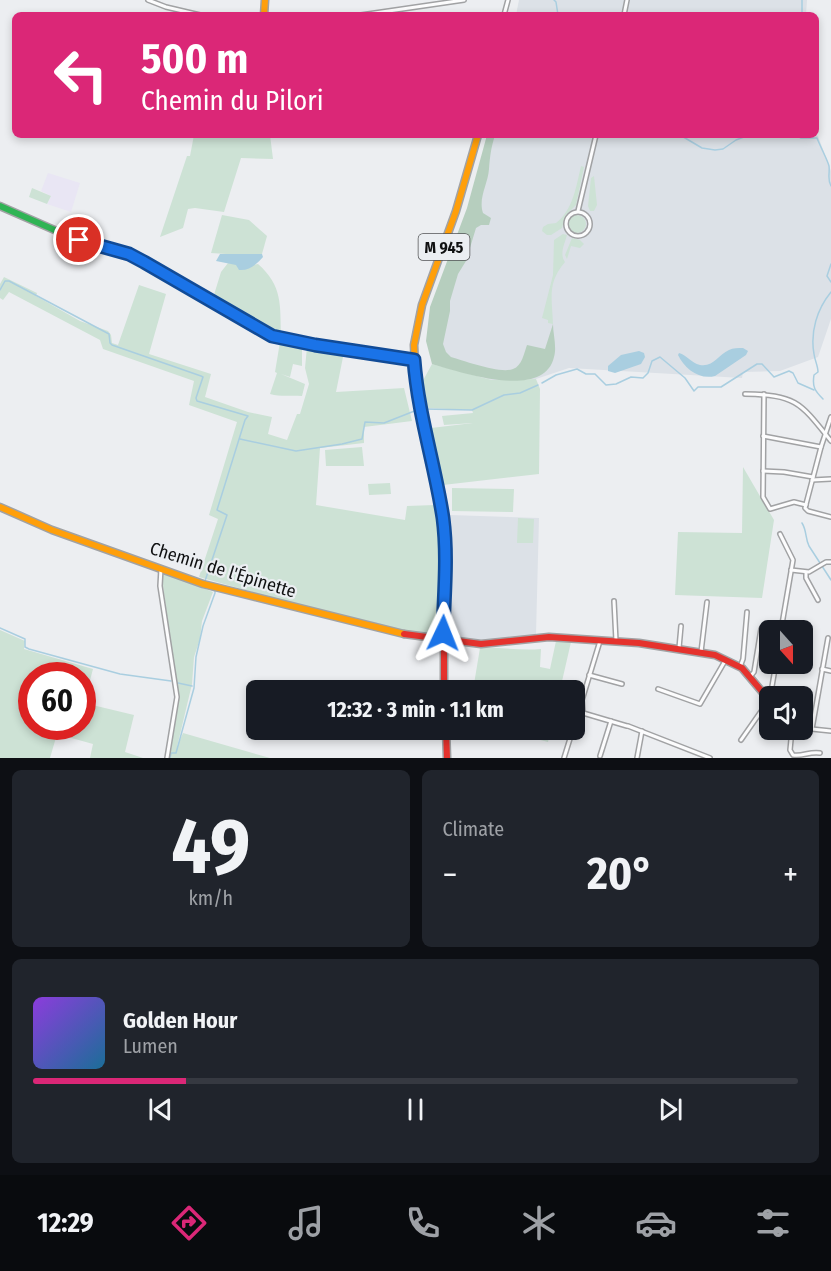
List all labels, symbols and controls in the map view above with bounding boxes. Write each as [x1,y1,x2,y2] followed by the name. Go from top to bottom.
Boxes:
[141,34,248,84] text: 500 m
[42,36,120,114] icon: left
[141,85,323,117] text: Chemin du Pilori
[53,214,104,265] pin
[62,223,95,256] icon: arrive
[418,234,470,260] road number: M 945
[147,536,299,603] street label: Chemin de l'Épinette
[411,601,475,665] position arrow
[759,620,813,674] north arrow
[759,620,813,740] map controls
[18,662,96,740] speed limit sign: 60
[759,686,813,740] button: sound
[327,696,504,723] text: 12:32 · 3 min · 1.1 km
[171,800,250,894] text: 49
[443,817,504,841] text: Climate
[587,847,653,901] text: 20°
[443,855,457,895] text: −
[783,855,798,895] text: +
[188,886,233,910] text: km/h
[123,1007,237,1034] text: Golden Hour
[123,1034,178,1058] text: Lumen
[144,1093,177,1126] icon: previous
[399,1093,432,1126] icon: pause
[654,1093,687,1126] icon: next
[168,1202,210,1244] icon: directions
[285,1202,327,1244] icon: music
[402,1202,444,1244] icon: phone
[518,1202,560,1244] icon: climate
[635,1202,677,1244] icon: car
[752,1202,794,1244] icon: filters
[37,1207,94,1239] text: 12:29

